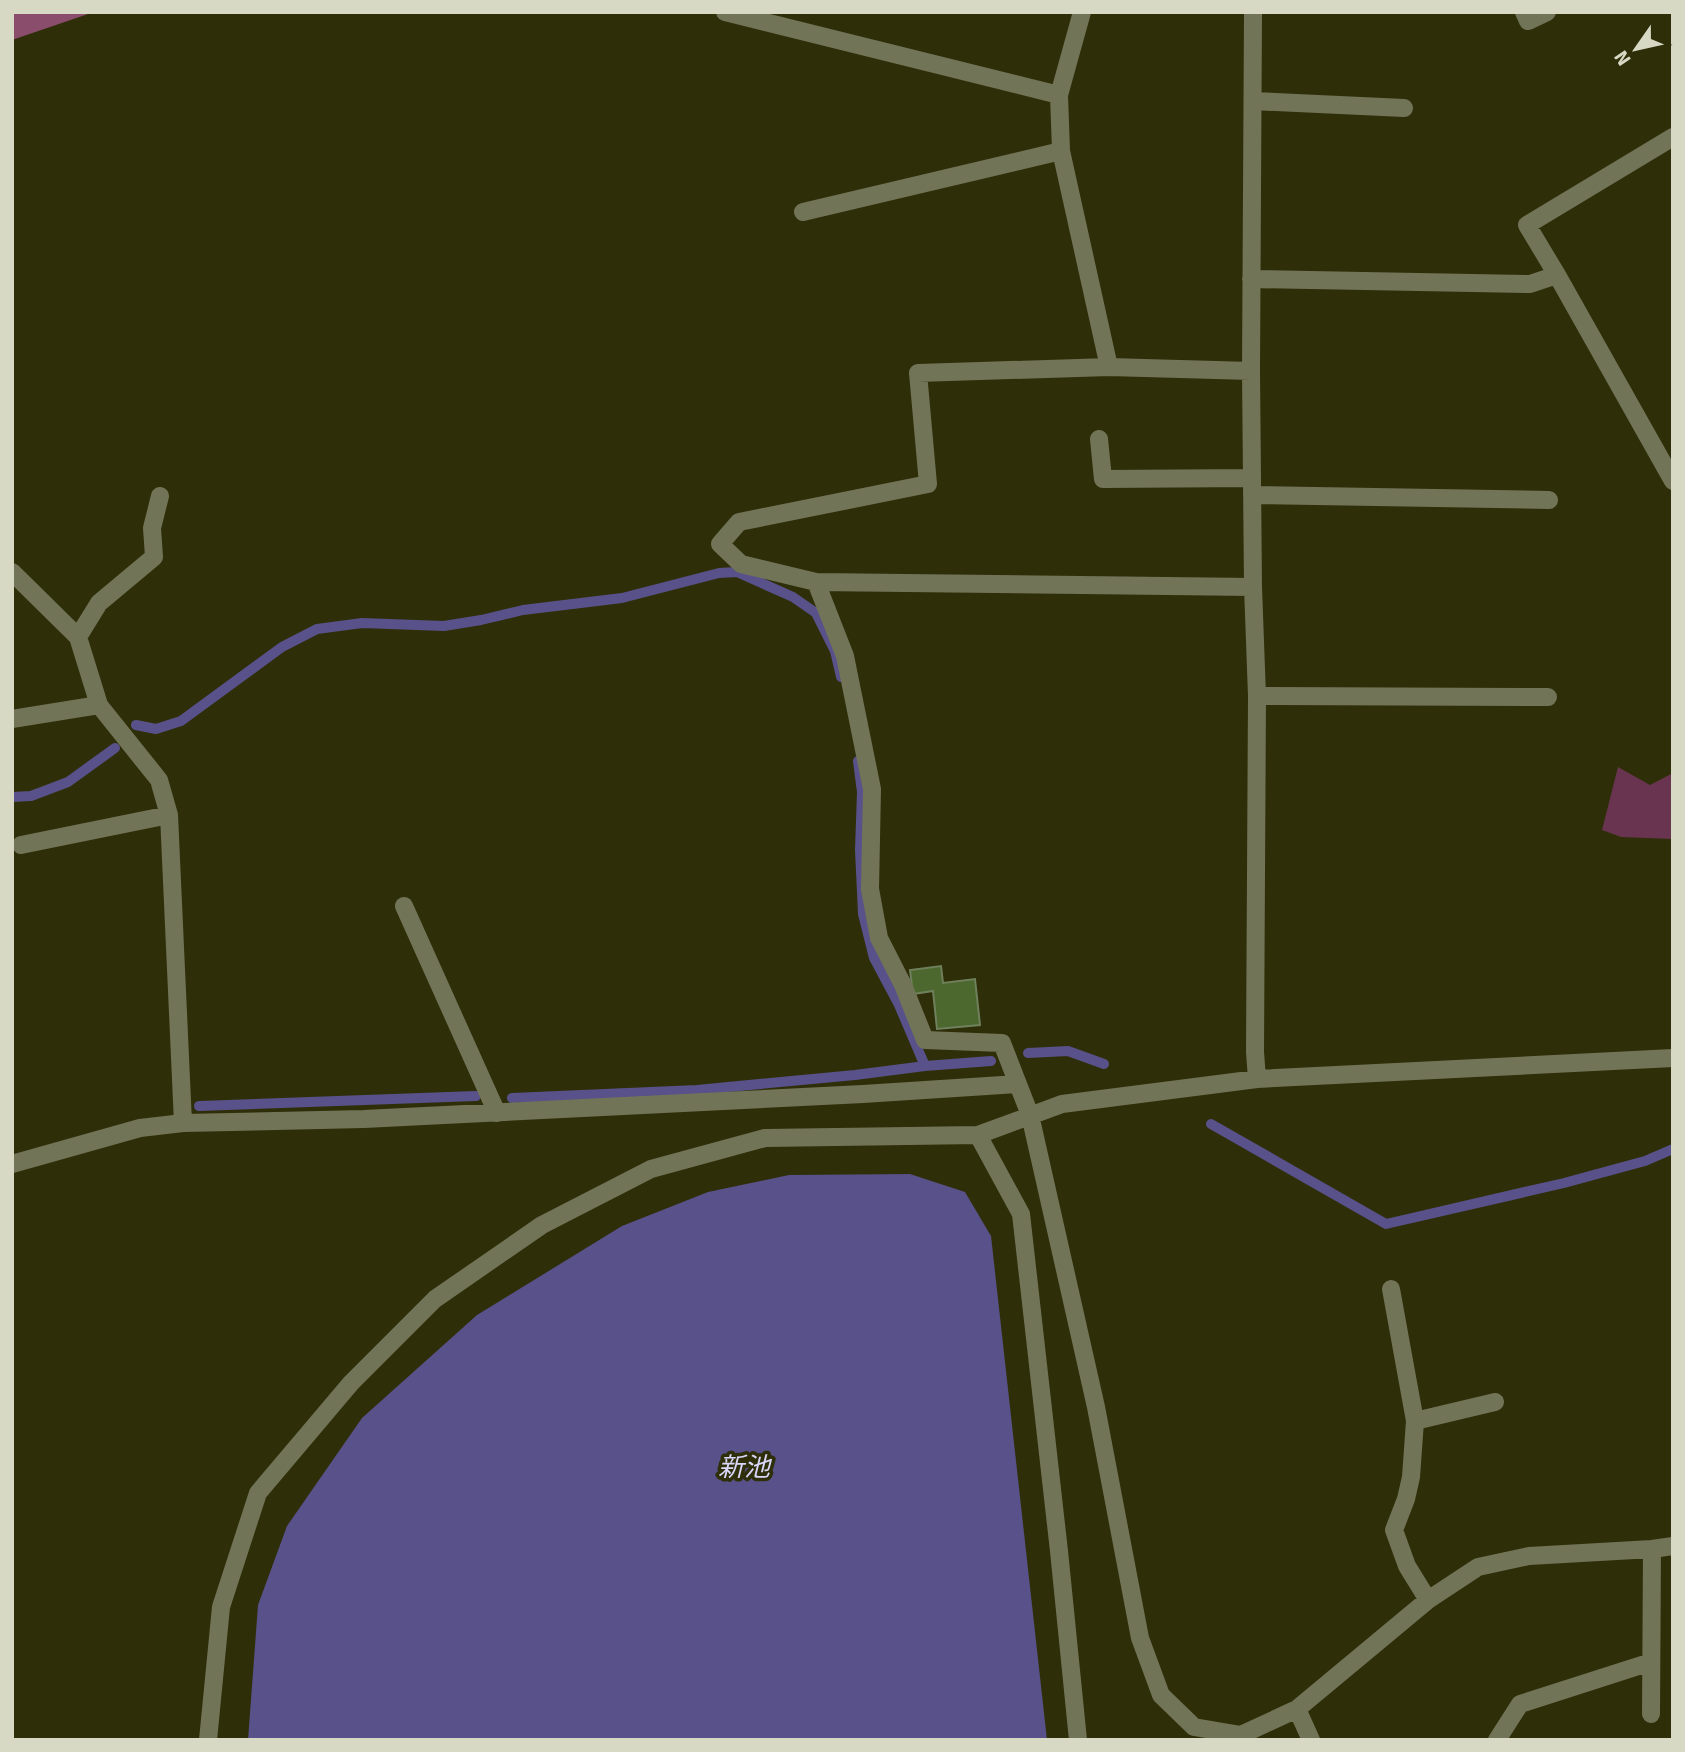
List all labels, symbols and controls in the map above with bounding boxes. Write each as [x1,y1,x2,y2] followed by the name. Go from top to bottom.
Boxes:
[1601,14,1671,84] north arrow
[1609,46,1636,70] text: N
[718,1452,773,1484] water label: 新池

